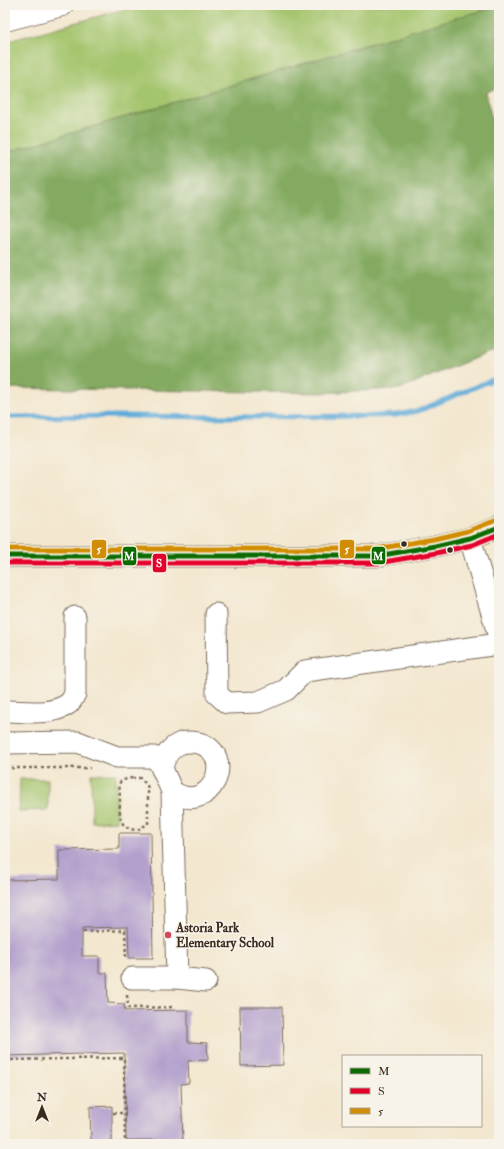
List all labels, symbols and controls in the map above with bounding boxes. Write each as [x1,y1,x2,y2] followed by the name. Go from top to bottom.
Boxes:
[91,539,107,559] line badge: 5
[339,539,355,559] line badge: 5
[399,539,409,549] unlabelled marker
[97,543,102,556] text: 5
[345,543,350,556] text: 5
[445,545,455,555] unlabelled marker
[122,546,137,566] line badge: M
[371,546,386,565] line badge: M
[123,550,135,563] text: M
[372,550,384,563] text: M
[152,553,167,573] line badge: S
[156,557,162,570] text: S
[175,920,275,952] place label: Astoria Park Elementary School
[163,930,173,940] marker: Astoria Park Elementary School
[342,1055,482,1127] legend
[378,1064,390,1079] text: M
[378,1084,385,1099] text: S
[22,1087,62,1127] north arrow
[36,1091,48,1104] text: N
[378,1104,384,1119] text: 5

